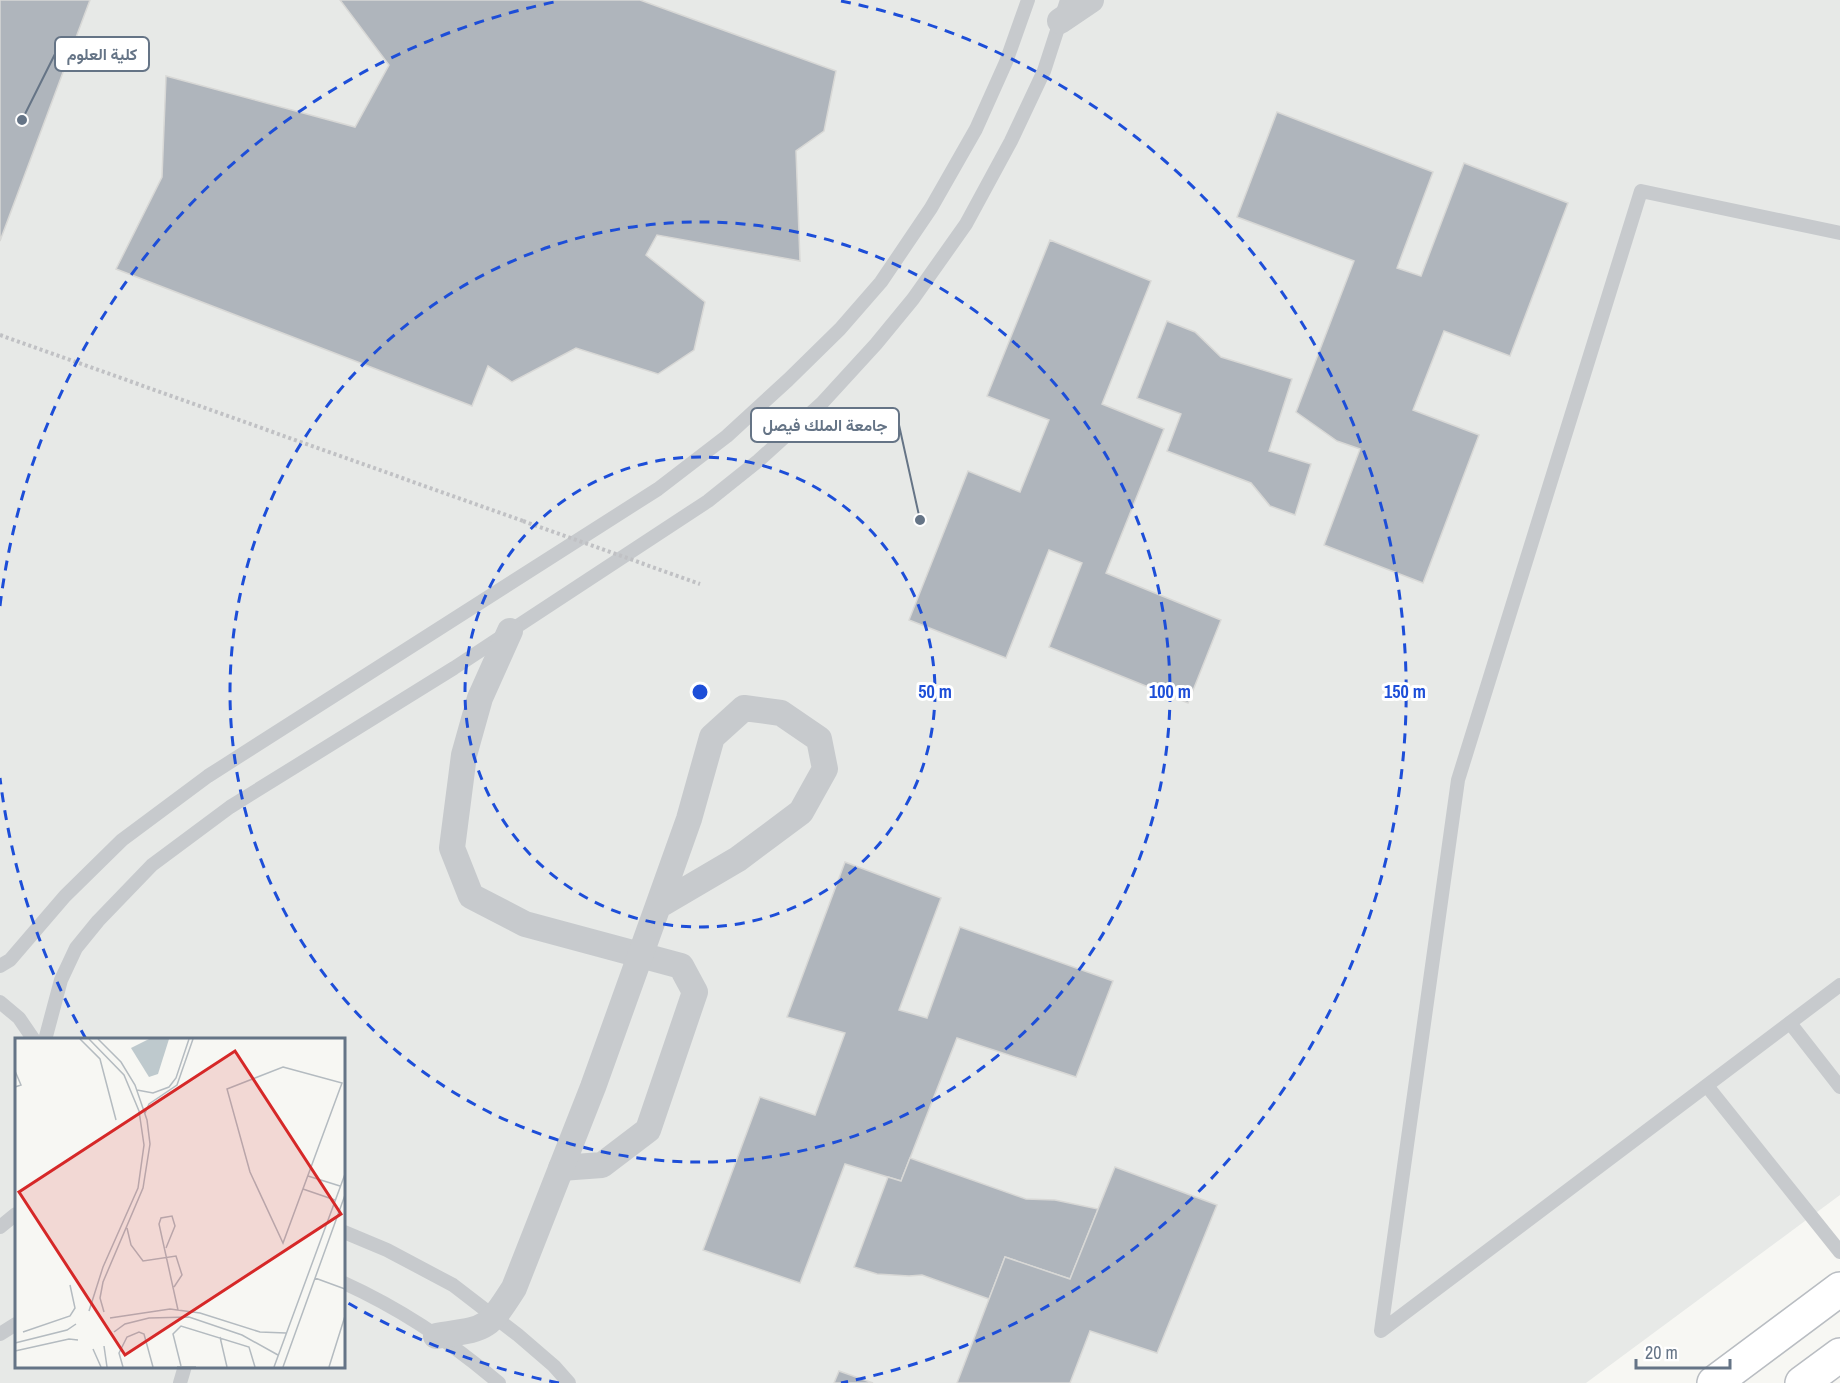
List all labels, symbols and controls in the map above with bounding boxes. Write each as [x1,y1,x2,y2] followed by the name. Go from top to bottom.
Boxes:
[55,37,149,71] callout: كلية العلوم
[67,43,137,65] text: كلية العلوم
[751,408,899,442] callout: جامعة الملك فيصل
[763,414,888,436] text: جامعة الملك فيصل
[918,679,952,704] text: 50 m
[1149,679,1191,704] text: 100 m
[1384,679,1426,704] text: 150 m
[690,682,710,702] centre of rings
[15,1038,345,1368] inset map
[1636,1332,1730,1370] scale bar
[1645,1340,1678,1365] text: 20 m

